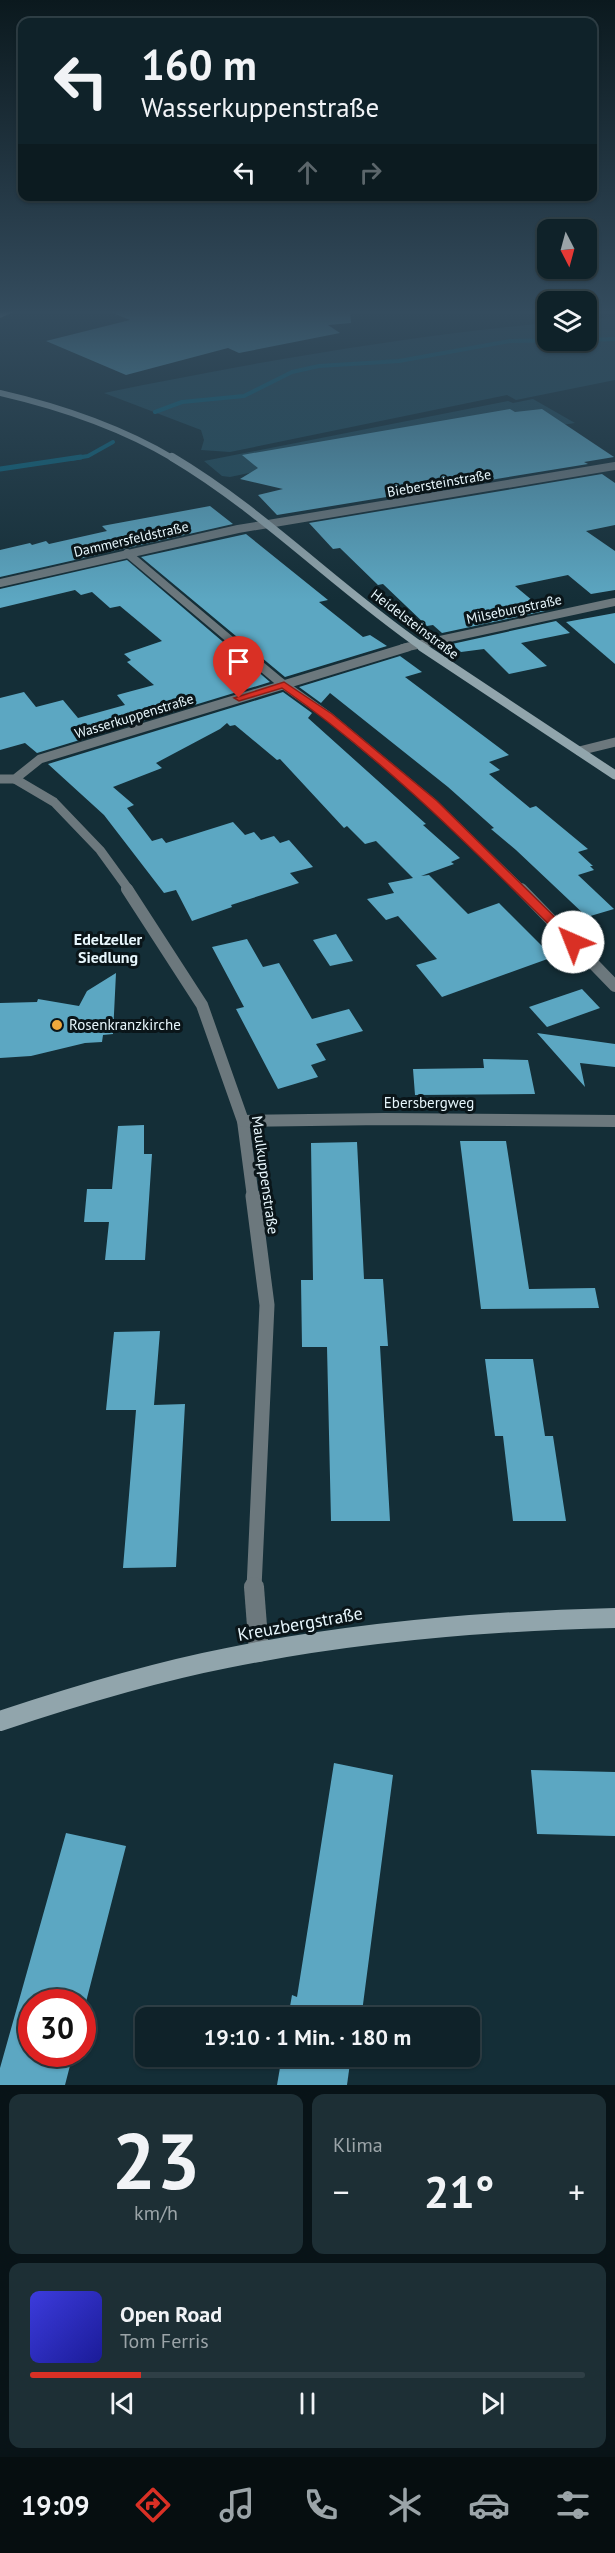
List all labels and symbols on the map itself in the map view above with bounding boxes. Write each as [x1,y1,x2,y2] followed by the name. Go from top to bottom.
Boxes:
[537,219,597,279] north arrow
[386,465,492,501] street label: Biebersteinstraße
[72,517,190,561] street label: Dammersfeldstraße
[367,585,463,663] street label: Heidelsteinstraße
[465,590,563,628] street label: Milseburgstraße
[213,636,264,698] pin
[72,689,196,743] street label: Wasserkuppenstraße
[541,910,605,974] position arrow
[74,929,143,967] district label: Edelzeller Siedlung
[69,1015,181,1034] place label: Rosenkranzkirche
[50,1018,64,1032] marker: Rosenkranzkirche
[384,1093,474,1112] street label: Ebersbergweg
[248,1114,283,1235] street label: Maulkuppenstraße
[236,1601,364,1646] street label: Kreuzbergstraße
[18,1989,96,2067] speed limit sign: 30

